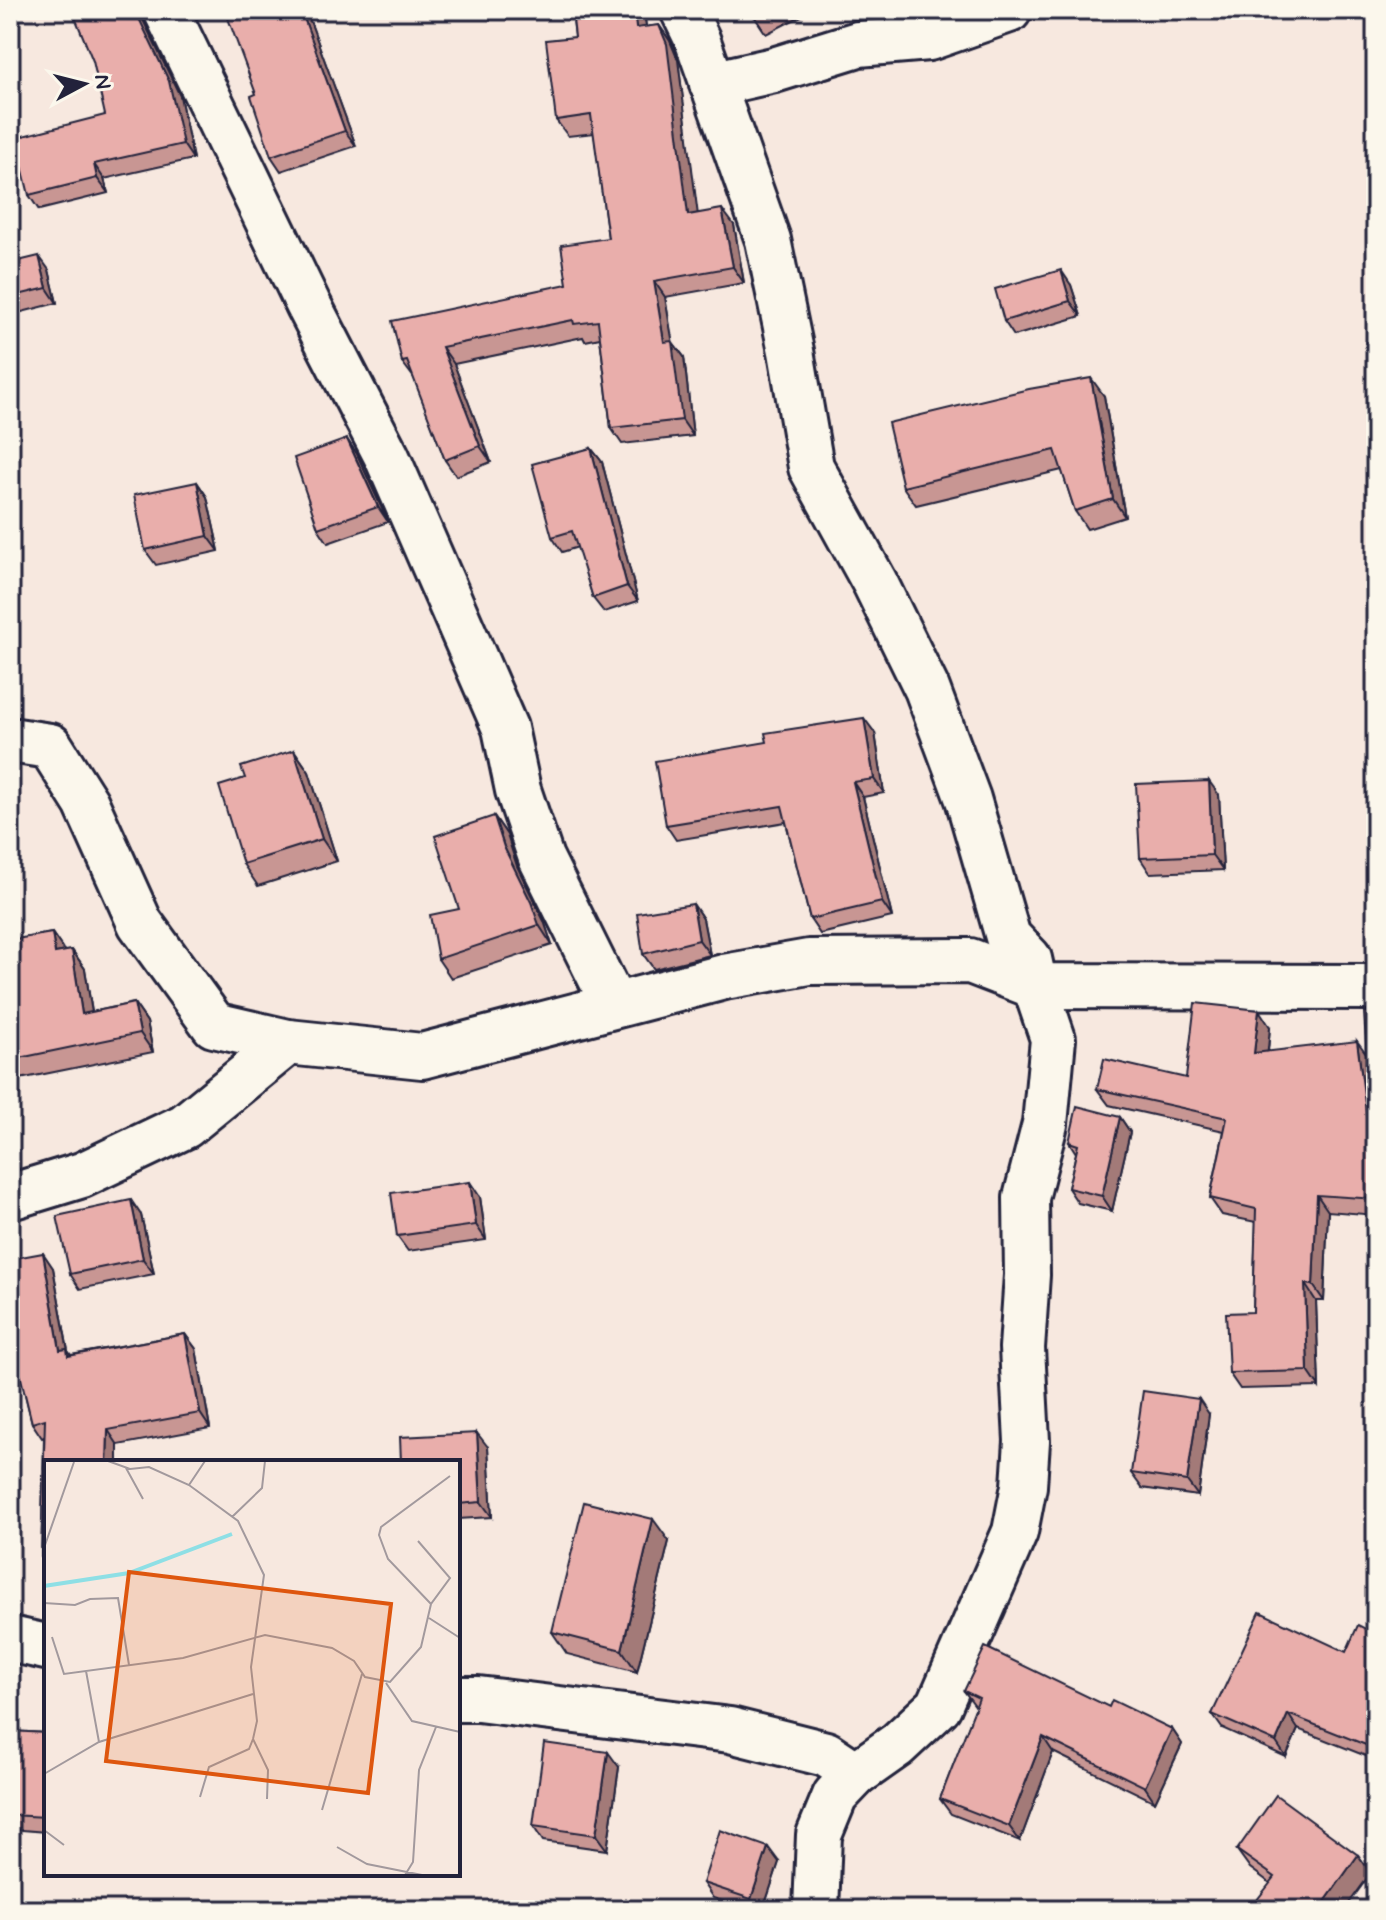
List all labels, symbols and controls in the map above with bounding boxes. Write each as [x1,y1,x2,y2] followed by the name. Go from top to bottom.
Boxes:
[44,44,124,124] north arrow
[87,73,117,91] text: N
[44,1460,460,1876] inset map

